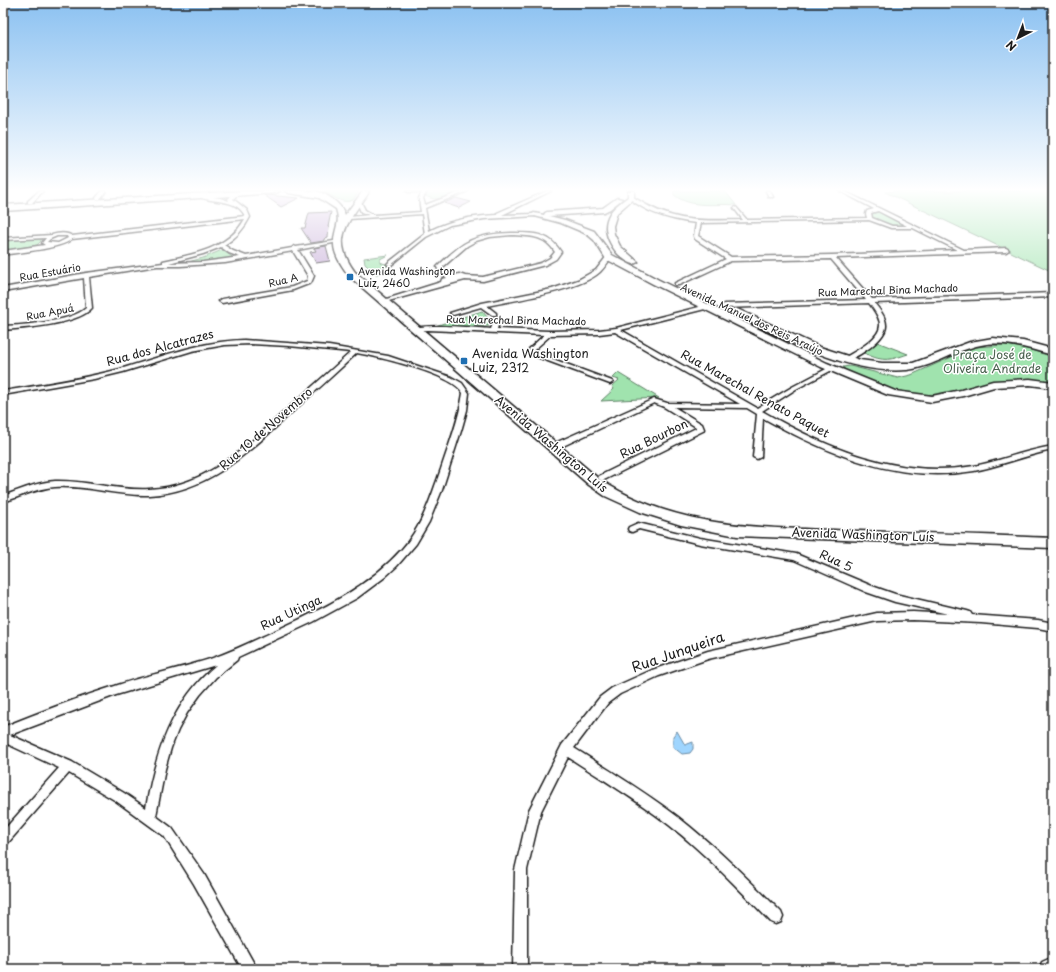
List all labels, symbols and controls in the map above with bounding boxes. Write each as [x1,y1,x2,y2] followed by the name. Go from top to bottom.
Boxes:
[998,18,1038,58] north arrow
[1002,36,1020,55] text: N
[18,259,82,284] street label: Rua Estuário
[358,263,455,290] place label: Avenida Washington Luiz, 2460
[267,269,299,290] street label: Rua A
[345,272,355,282] marker: Avenida Washington Luiz, 2460
[679,279,826,358] street label: Avenida Manuel dos Reis Araújo
[818,280,959,299] street label: Rua Marechal Bina Machado
[25,299,76,323] street label: Rua Apuá
[446,311,587,328] street label: Rua Marechal Bina Machado
[104,324,216,370] street label: Rua dos Alcatrazes
[472,344,589,376] place label: Avenida Washington Luiz, 2312
[678,345,833,442] street label: Rua Marechal Renato Paquet
[943,345,1041,377] park label: Praça José de Oliveira Andrade
[459,356,469,366] marker: Avenida Washington Luiz, 2312
[215,382,316,474] street label: Rua 10 de Novembro
[491,390,613,496] street label: Avenida Washington Luís
[616,414,691,462] street label: Rua Bourbon
[791,523,935,546] street label: Avenida Washington Luís
[817,545,856,576] street label: Rua 5
[257,590,325,634] street label: Rua Utinga
[629,626,727,677] street label: Rua Junqueira

